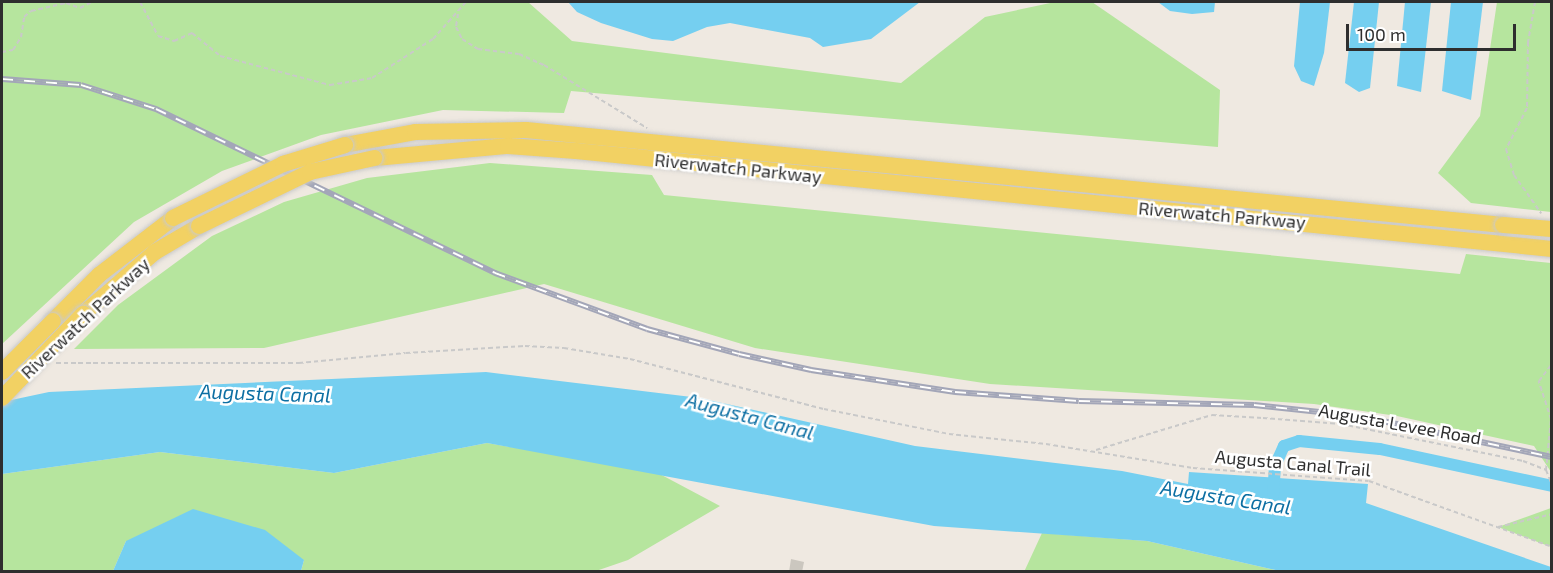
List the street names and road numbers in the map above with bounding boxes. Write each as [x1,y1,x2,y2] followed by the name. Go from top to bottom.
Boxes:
[653,148,823,188] street label: Riverwatch Parkway
[1138,197,1306,233] street label: Riverwatch Parkway
[16,253,154,383] street label: Riverwatch Parkway
[1317,399,1483,449] street label: Augusta Levee Road
[1214,445,1372,481] street label: Augusta Canal Trail

